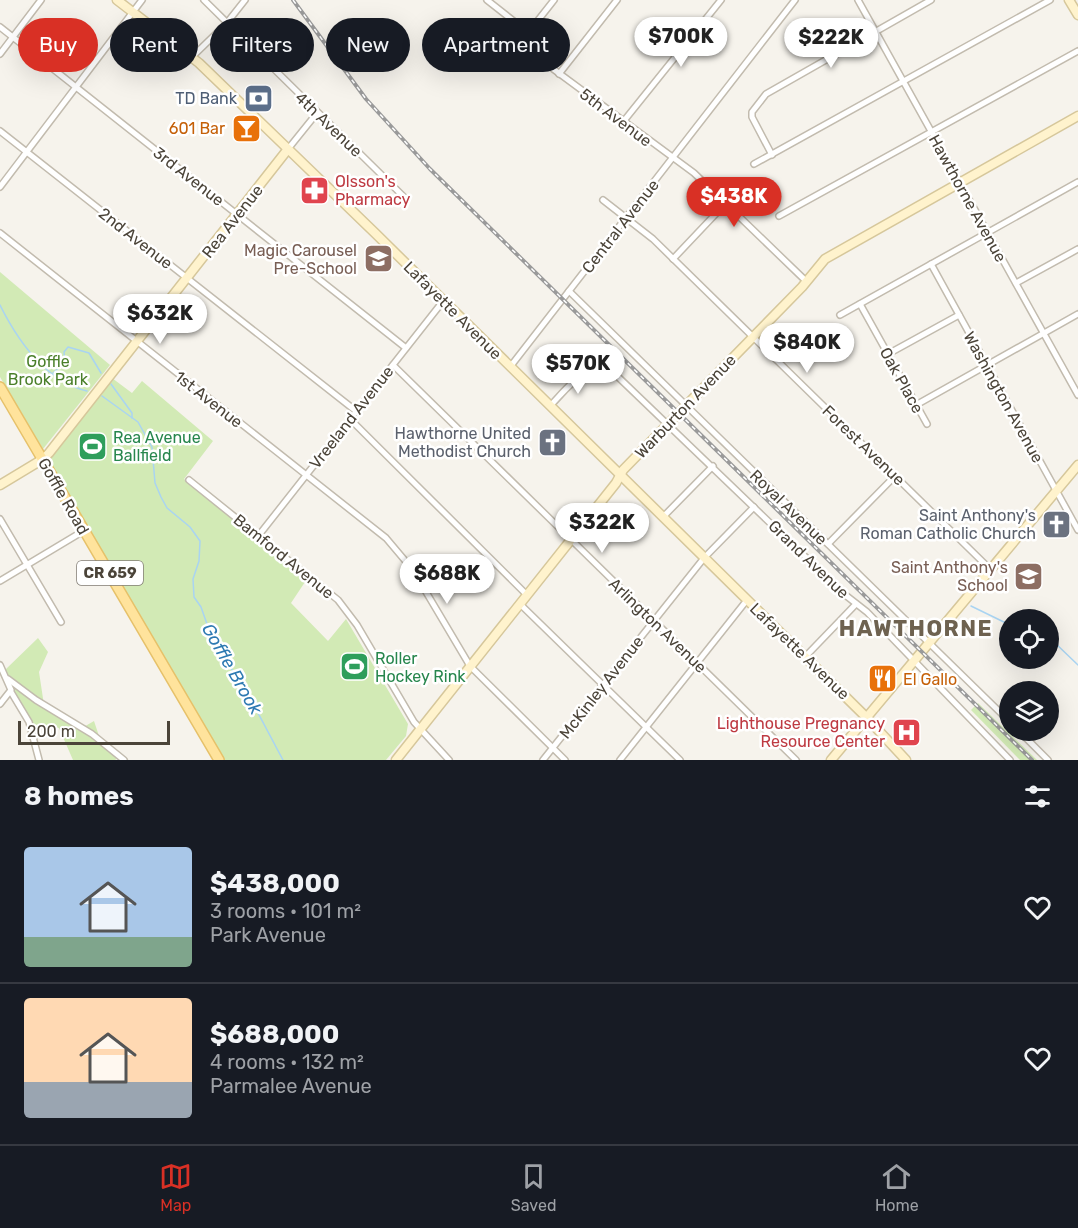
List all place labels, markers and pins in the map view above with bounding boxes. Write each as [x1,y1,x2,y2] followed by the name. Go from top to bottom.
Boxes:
[639,17,723,68] pin: $700K
[789,18,873,69] pin: $222K
[242,82,274,114] bank icon: TD Bank
[175,89,238,108] place label: TD Bank
[230,112,262,144] bar icon: 601 Bar
[169,119,225,138] place label: 601 Bar
[335,172,411,209] place label: Olsson's Pharmacy
[298,174,330,206] pharmacy icon: Olsson's Pharmacy
[692,177,776,228] pin: $438K
[244,241,357,278] place label: Magic Carousel Pre-School
[362,243,394,275] school or university icon: Magic Carousel Pre-School
[118,294,202,345] pin: $632K
[765,323,849,374] pin: $840K
[536,344,620,395] pin: $570K
[395,424,531,461] place label: Hawthorne United Methodist Church
[536,426,568,458] church icon: Hawthorne United Methodist Church
[113,428,201,465] place label: Rea Avenue Ballfield
[76,430,108,462] sports icon: Rea Avenue Ballfield
[560,503,644,554] pin: $322K
[860,506,1036,543] place label: Saint Anthony's Roman Catholic Church
[1041,508,1073,540] church icon: Saint Anthony's Roman Catholic Church
[405,554,489,605] pin: $688K
[891,558,1008,595] place label: Saint Anthony's School
[1013,560,1045,592] school or university icon: Saint Anthony's School
[375,649,466,686] place label: Roller Hockey Rink
[338,651,370,683] sports icon: Roller Hockey Rink
[866,663,898,695] restaurant icon: El Gallo
[903,670,957,689] place label: El Gallo
[717,714,885,751] place label: Lighthouse Pregnancy Resource Center
[890,716,922,748] hospital icon: Lighthouse Pregnancy Resource Center

